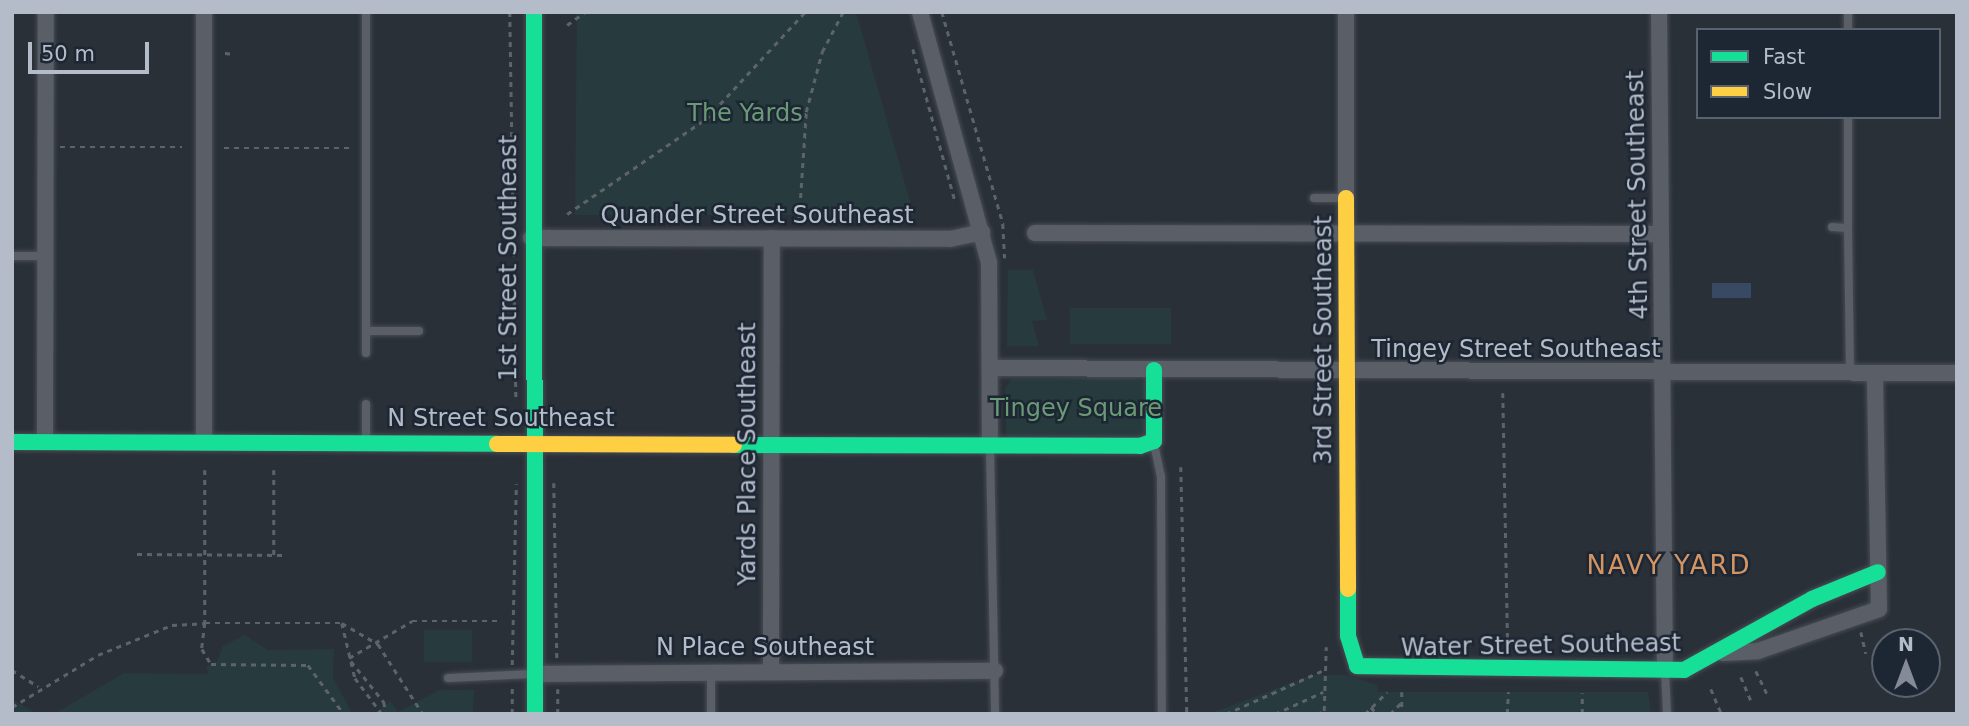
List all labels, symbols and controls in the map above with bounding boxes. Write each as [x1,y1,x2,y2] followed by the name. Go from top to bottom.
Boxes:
[32,28,152,72] scale bar
[1696,28,1941,119] legend
[41,42,95,66] text: 50 m
[1763,45,1805,69] text: Fast
[1621,70,1655,320] street label: 4th Street Southeast
[1763,80,1812,104] text: Slow
[687,100,803,128] park label: The Yards
[495,135,523,381] street label: 1st Street Southeast
[600,202,914,230] street label: Quander Street Southeast
[1310,215,1338,465] street label: 3rd Street Southeast
[734,322,762,586] street label: Yards Place Southeast
[1371,336,1661,364] street label: Tingey Street Southeast
[990,395,1162,423] park label: Tingey Square
[387,405,615,433] street label: N Street Southeast
[1588,550,1750,582] district label: NAVY YARD
[1871,628,1941,698] north arrow
[1401,629,1681,663] street label: Water Street Southeast
[1898,633,1914,655] text: N
[656,634,874,662] street label: N Place Southeast

